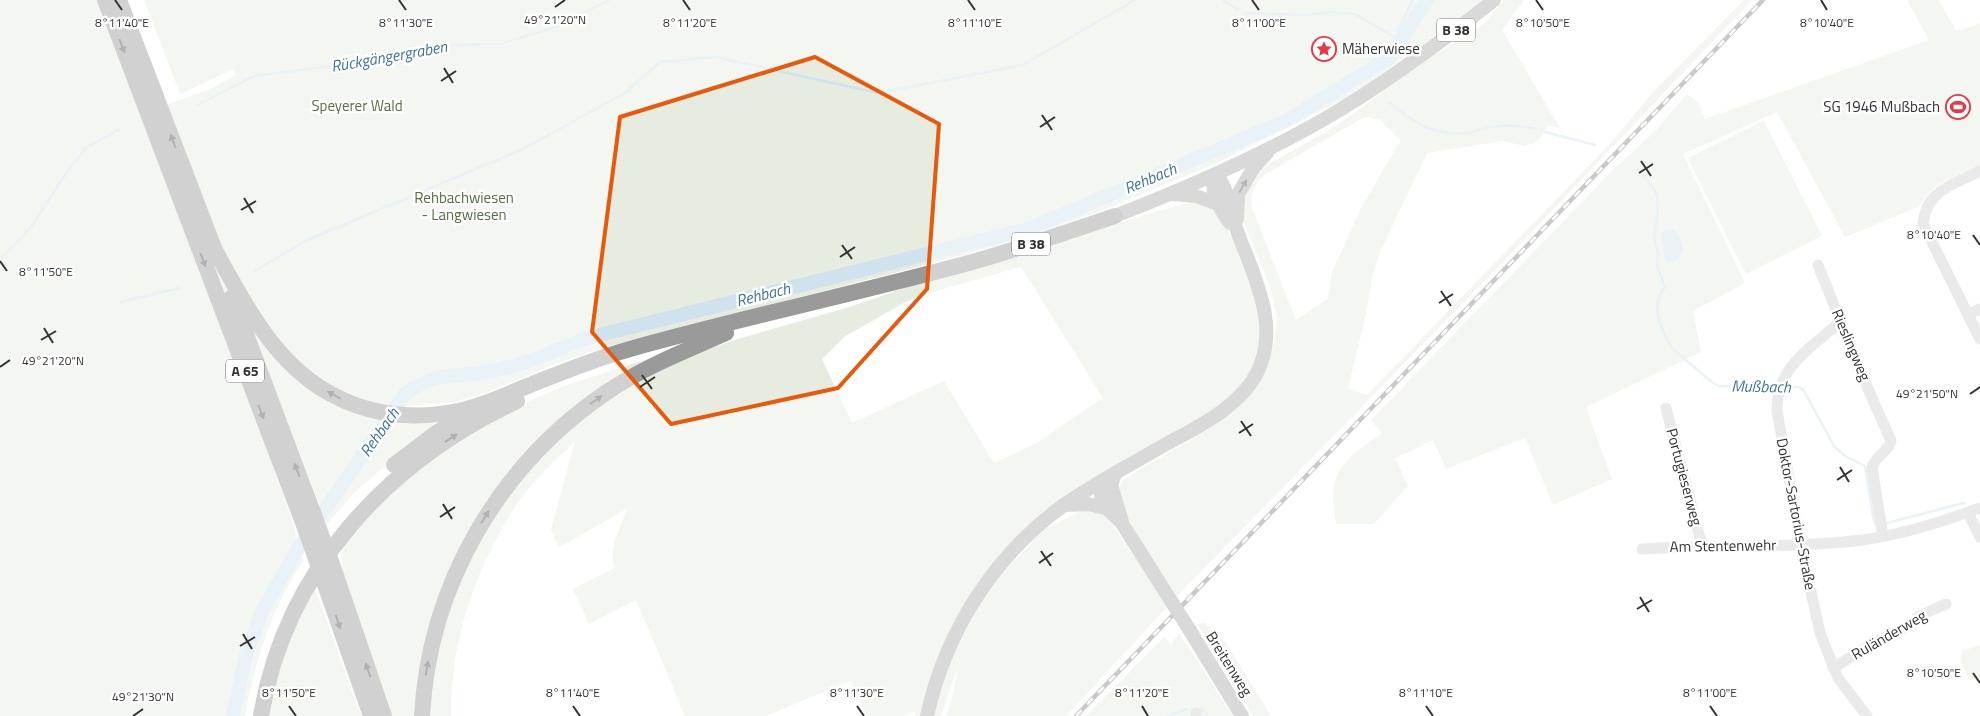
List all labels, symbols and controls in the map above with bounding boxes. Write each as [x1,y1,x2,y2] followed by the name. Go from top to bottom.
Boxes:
[524,10,586,29] text: 49°21'20"N
[95,13,149,32] text: 8°11'40"E
[379,13,433,32] text: 8°11'30"E
[663,13,717,32] text: 8°11'20"E
[948,13,1002,32] text: 8°11'10"E
[1232,13,1286,32] text: 8°11'00"E
[1516,13,1570,32] text: 8°10'50"E
[1800,13,1854,32] text: 8°10'40"E
[1437,18,1475,42] road number: B 38
[329,34,450,78] water label: Rückgängergraben
[1311,36,1337,62] place icon: Mäherwiese
[1342,37,1420,60] place label: Mäherwiese
[119,38,126,53] one-way arrow
[311,94,403,117] park label: Speyerer Wald
[1945,94,1971,120] sports icon: SG 1946 Mußbach
[1823,95,1940,118] place label: SG 1946 Mußbach
[169,133,177,148] one-way arrow
[1120,156,1181,200] water label: Rehbach
[1239,179,1248,192] one-way arrow
[414,186,514,226] park label: Rehbachwiesen - Langwiesen
[1907,225,1961,244] text: 8°10'40"E
[1012,232,1050,255] road number: B 38
[199,253,207,268] one-way arrow
[19,262,73,281] text: 8°11'50"E
[734,275,793,312] water label: Rehbach
[1826,305,1877,385] street label: Rieslingweg
[22,351,84,370] text: 49°21'20"N
[226,360,264,382] road number: A 65
[1731,373,1792,399] water label: Mußbach
[1896,384,1958,403] text: 49°21'50"N
[326,391,341,399] one-way arrow
[589,395,603,405] one-way arrow
[353,402,405,461] water label: Rehbach
[257,405,265,420] one-way arrow
[1660,426,1709,528] street label: Portugieserweg
[444,433,457,443] one-way arrow
[1770,436,1822,592] street label: Doktor-Sartorius-Straße
[292,463,300,477] one-way arrow
[481,510,490,523] one-way arrow
[1669,533,1776,558] street label: Am Stentenwehr
[1847,604,1931,665] street label: Ruländerweg
[334,615,342,630] one-way arrow
[1200,627,1259,701] street label: Breitenweg
[424,659,432,675] one-way arrow
[364,662,372,677] one-way arrow
[1907,663,1961,682] text: 8°10'50"E
[262,683,316,702] text: 8°11'50"E
[546,683,600,702] text: 8°11'40"E
[830,683,884,702] text: 8°11'30"E
[1115,683,1169,702] text: 8°11'20"E
[1399,683,1453,702] text: 8°11'10"E
[1683,683,1737,702] text: 8°11'00"E
[112,687,174,706] text: 49°21'30"N

